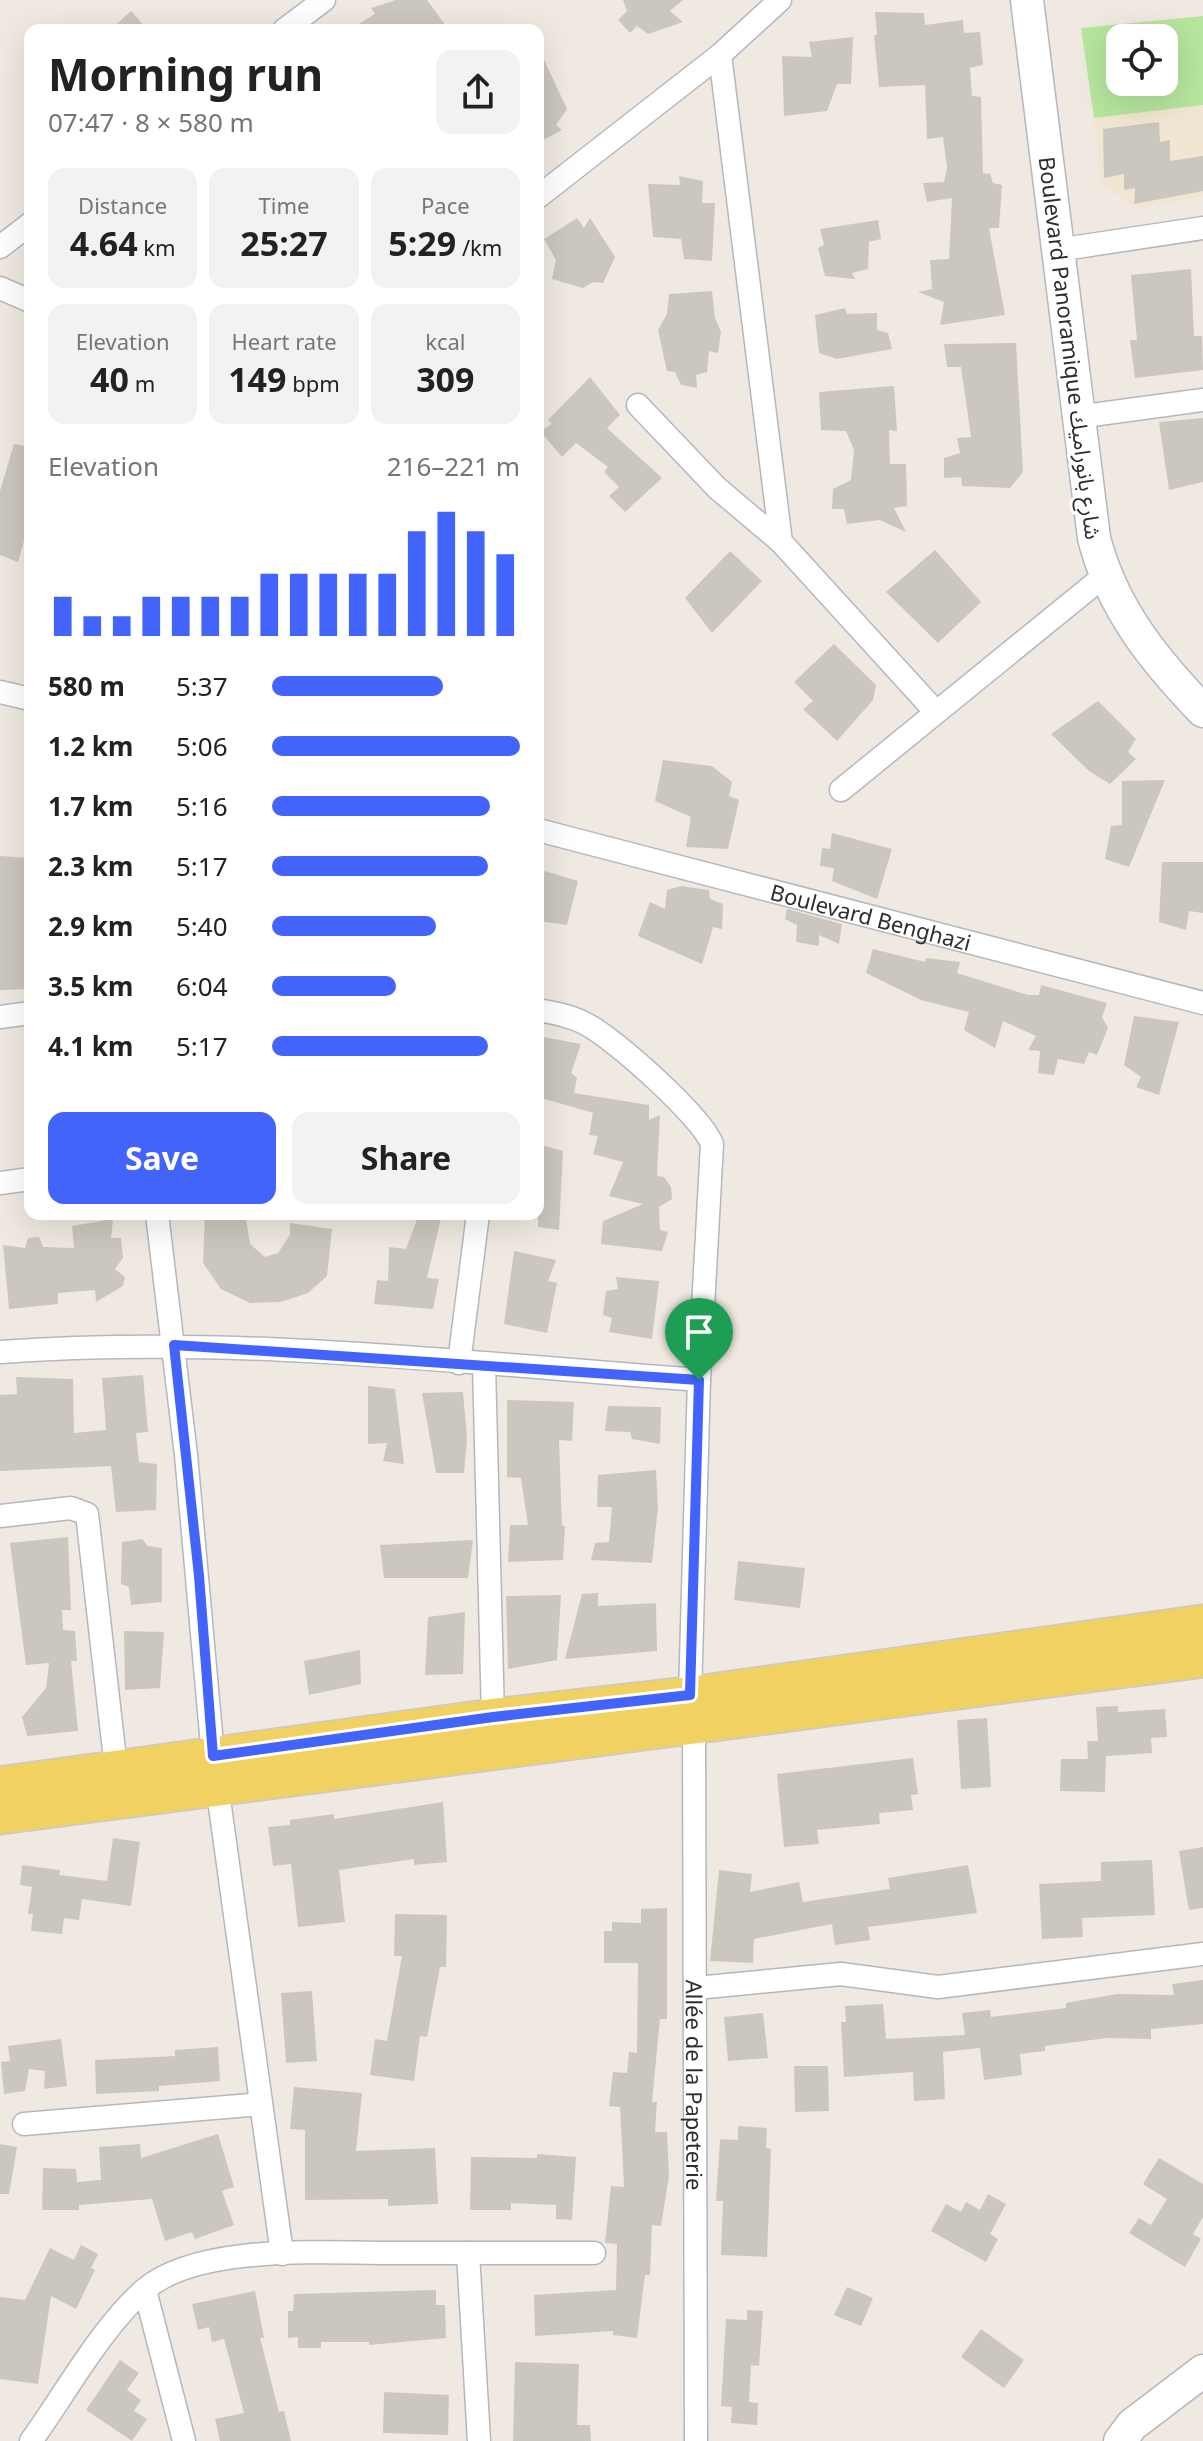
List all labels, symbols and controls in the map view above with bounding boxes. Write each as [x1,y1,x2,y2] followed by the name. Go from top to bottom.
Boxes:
[1106,24,1178,96] map controls
[1106,24,1178,96] button: locate
[48,44,323,104] text: Morning run
[436,50,520,134] button: share
[48,104,254,140] text: 07:47 · 8 × 580 m
[1030,155,1109,541] street label: Boulevard Panoramique شارع بانوراميك
[78,190,167,220] text: Distance
[259,190,309,220] text: Time
[421,190,470,220] text: Pace
[70,220,138,266] text: 4.64
[240,220,328,266] text: 25:27
[388,220,456,266] text: 5:29
[138,232,176,262] text: km
[456,232,502,262] text: /km
[76,326,170,356] text: Elevation
[231,326,337,356] text: Heart rate
[425,326,465,356] text: kcal
[90,356,129,402] text: 40
[228,356,286,402] text: 149
[416,356,475,402] text: 309
[129,368,155,398] text: m
[286,368,340,398] text: bpm
[48,448,159,484] text: Elevation
[387,448,520,484] text: 216–221 m
[48,668,125,704] text: 580 m
[176,668,228,704] text: 5:37
[48,728,133,764] text: 1.2 km
[176,728,228,764] text: 5:06
[48,788,133,824] text: 1.7 km
[176,788,228,824] text: 5:16
[48,848,133,884] text: 2.3 km
[176,848,228,884] text: 5:17
[767,876,974,957] street label: Boulevard Benghazi
[48,908,133,944] text: 2.9 km
[176,908,228,944] text: 5:40
[48,968,133,1004] text: 3.5 km
[176,968,228,1004] text: 6:04
[48,1028,133,1064] text: 4.1 km
[176,1028,228,1064] text: 5:17
[48,1112,276,1204] button: Save
[292,1112,520,1204] button: Share
[665,1298,733,1380] pin
[677,1310,721,1354] icon: arrive
[680,1980,710,2190] street label: Allée de la Papeterie

